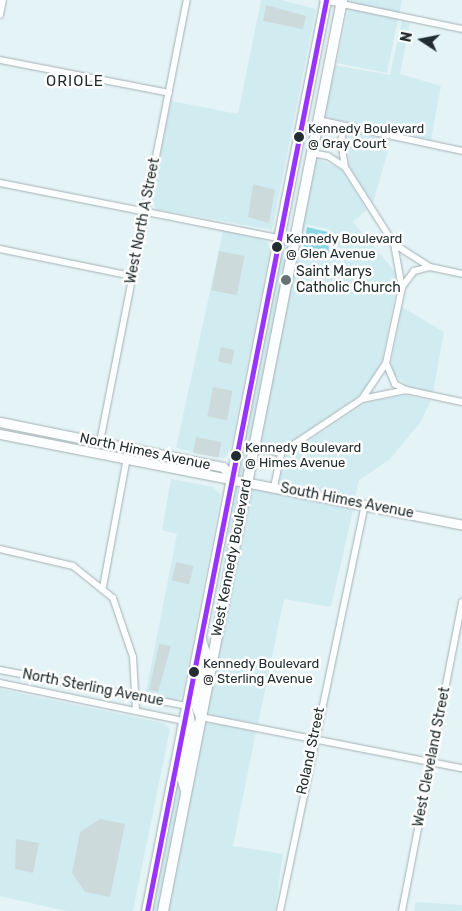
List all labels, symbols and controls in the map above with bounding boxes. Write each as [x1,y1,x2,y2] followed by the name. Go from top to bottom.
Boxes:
[397,15,447,65] north arrow
[397,30,416,44] text: N
[45,73,105,91] district label: ORIOLE
[308,122,425,153] place label: Kennedy Boulevard @ Gray Court
[294,132,304,142] marker: Kennedy Boulevard @ Gray Court
[122,156,164,286] street label: West North A Street
[286,232,403,263] place label: Kennedy Boulevard @ Glen Avenue
[272,242,282,252] marker: Kennedy Boulevard @ Glen Avenue
[296,264,401,296] place label: Saint Marys Catholic Church
[280,274,292,286] marker: Saint Marys Catholic Church
[78,430,212,474] street label: North Himes Avenue
[245,441,362,472] place label: Kennedy Boulevard @ Himes Avenue
[231,451,241,461] marker: Kennedy Boulevard @ Himes Avenue
[208,478,256,638] street label: West Kennedy Boulevard
[279,480,415,522] street label: South Himes Avenue
[203,657,320,688] place label: Kennedy Boulevard @ Sterling Avenue
[21,666,165,710] street label: North Sterling Avenue
[189,667,199,677] marker: Kennedy Boulevard @ Sterling Avenue
[410,686,454,828] street label: West Cleveland Street
[294,706,328,796] street label: Roland Street

